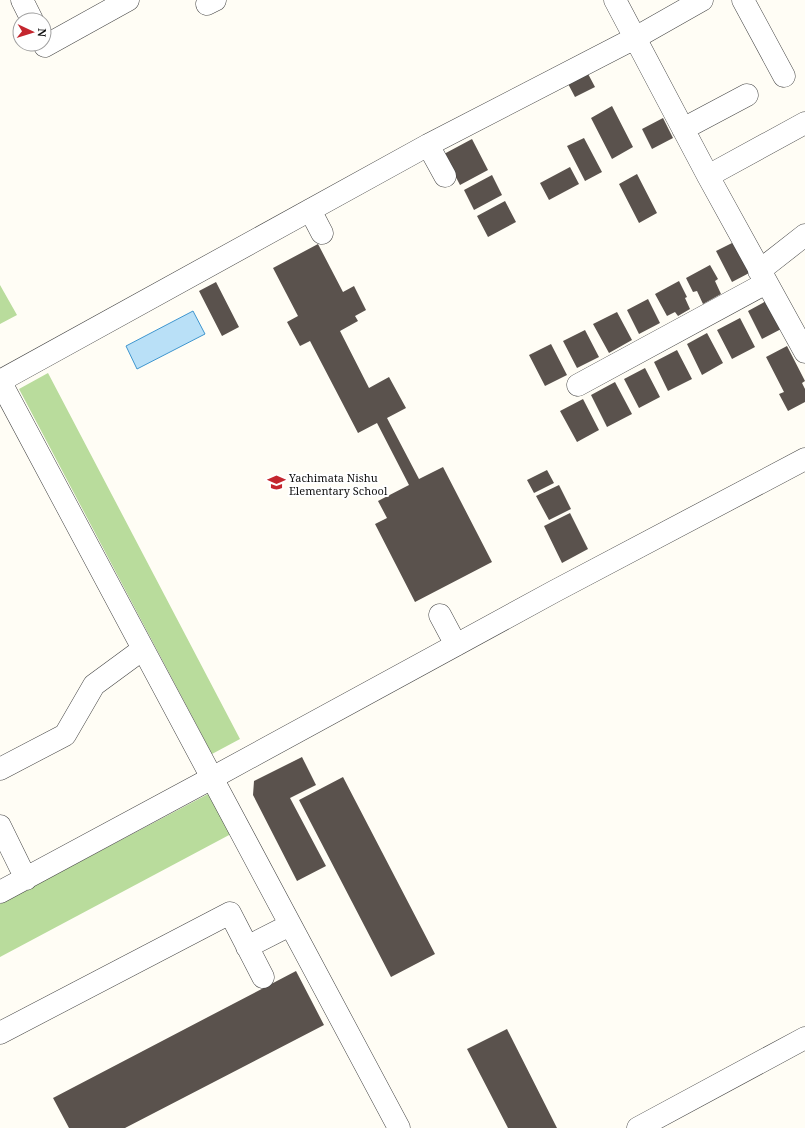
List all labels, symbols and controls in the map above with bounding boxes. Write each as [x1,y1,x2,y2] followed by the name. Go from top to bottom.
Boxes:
[12,12,52,52] north arrow
[35,28,50,38] text: N
[288,470,388,498] place label: Yachimata Nishu Elementary School
[266,473,286,493] school or university icon: Yachimata Nishu Elementary School

